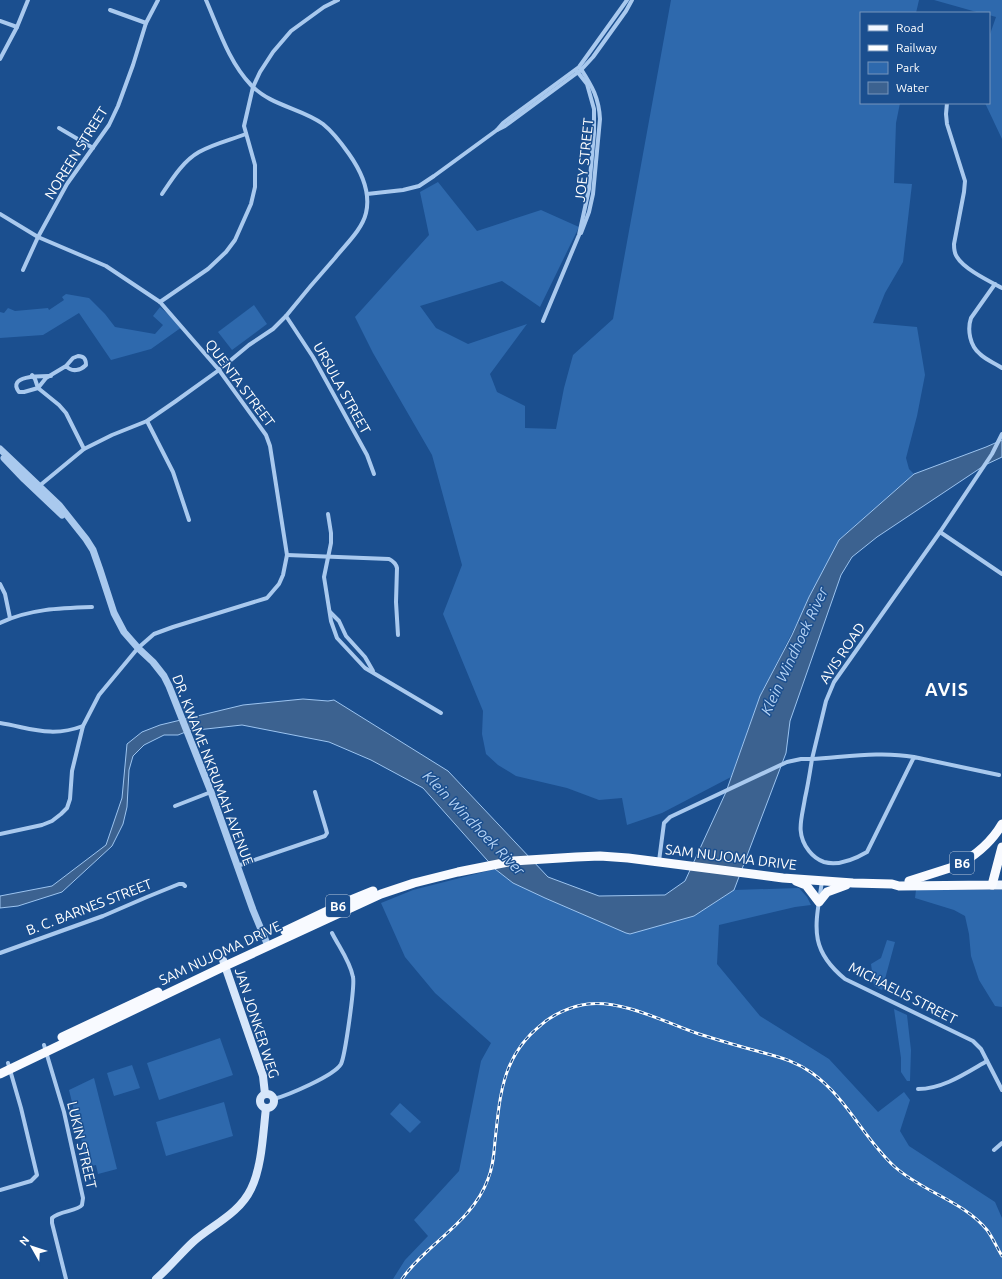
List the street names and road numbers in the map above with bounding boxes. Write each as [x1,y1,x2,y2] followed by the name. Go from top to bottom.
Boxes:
[41,104,111,202] street label: NOREEN STREET
[572,117,596,203] street label: JOEY STREET
[202,336,278,430] street label: QUENTA STREET
[310,339,374,437] street label: URSULA STREET
[816,619,868,686] street label: AVIS ROAD
[169,672,257,868] street label: DR. KWAME NKRUMAH AVENUE
[664,841,798,873] street label: SAM NUJOMA DRIVE
[950,852,974,874] road number: B6
[24,876,154,938] street label: B. C. BARNES STREET
[326,895,350,917] road number: B6
[157,918,284,988] street label: SAM NUJOMA DRIVE
[846,959,960,1027] street label: MICHAELIS STREET
[232,966,282,1080] street label: JAN JONKER WEG
[64,1100,100,1190] street label: LUKIN STREET

